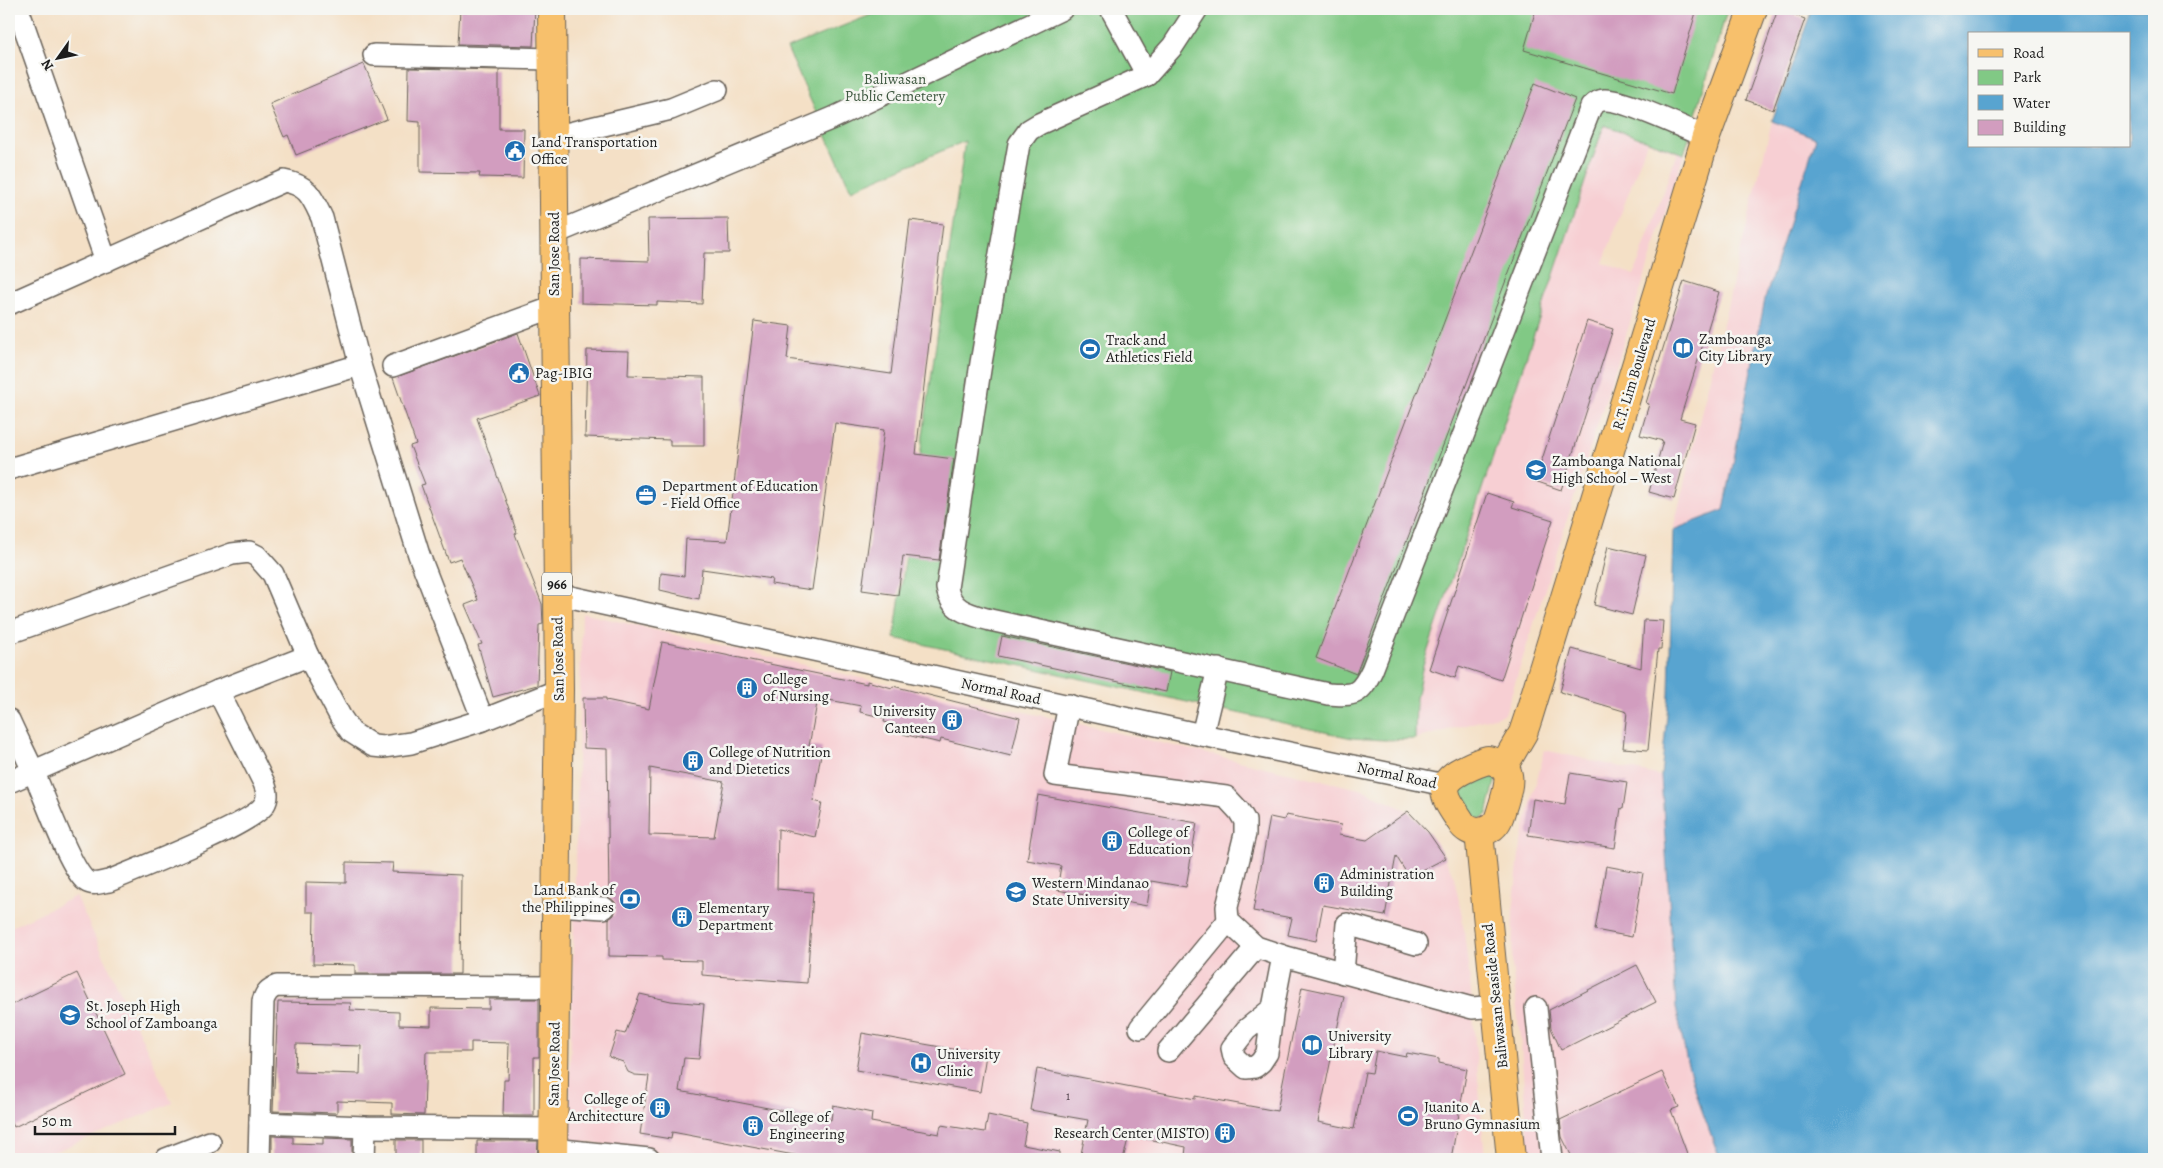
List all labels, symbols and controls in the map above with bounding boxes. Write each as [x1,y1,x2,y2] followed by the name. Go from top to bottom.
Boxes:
[32,32,82,82] north arrow
[1968,32,2130,148] legend
[2013,43,2045,63] text: Road
[37,55,58,74] text: N
[2013,67,2042,87] text: Park
[845,69,946,106] park label: Baliwasan Public Cemetery
[2012,93,2050,113] text: Water
[2013,117,2066,137] text: Building
[531,132,657,169] place label: Land Transportation Office
[503,139,527,163] public building icon: Land Transportation Office
[544,211,564,296] street label: San Jose Road
[1607,315,1661,432] street label: R.T. Lim Boulevard
[1699,329,1772,366] place label: Zamboanga City Library
[1105,330,1194,367] place label: Track and Athletics Field
[1671,336,1695,360] library icon: Zamboanga City Library
[1078,337,1102,361] sports icon: Track and Athletics Field
[507,361,531,385] public building icon: Pag-IBIG
[535,363,593,383] place label: Pag-IBIG
[1552,451,1681,488] place label: Zamboanga National High School – West
[1524,458,1548,482] school or university icon: Zamboanga National High School – West
[662,476,818,513] place label: Department of Education - Field Office
[634,483,658,507] office icon: Department of Education - Field Office
[542,572,572,596] road number: 966
[547,616,569,701] street label: San Jose Road
[763,669,830,706] place label: College of Nursing
[959,673,1044,709] street label: Normal Road
[735,676,759,700] building icon: College of Nursing
[873,701,936,738] place label: University Canteen
[940,708,964,732] building icon: University Canteen
[709,742,831,779] place label: College of Nutrition and Dietetics
[681,749,705,773] building icon: College of Nutrition and Dietetics
[1355,757,1440,793] street label: Normal Road
[1128,822,1191,859] place label: College of Education
[1100,829,1124,853] building icon: College of Education
[1339,864,1434,901] place label: Administration Building
[1312,871,1336,895] building icon: Administration Building
[1031,873,1149,910] place label: Western Mindanao State University
[522,880,616,917] place label: Land Bank of the Philippines
[1004,880,1028,904] school or university icon: Western Mindanao State University
[618,887,642,911] bank icon: Land Bank of the Philippines
[698,898,773,935] place label: Elementary Department
[670,905,694,929] building icon: Elementary Department
[1477,921,1513,1070] street label: Baliwasan Seaside Road
[86,996,218,1033] place label: St. Joseph High School of Zamboanga
[58,1003,82,1027] school or university icon: St. Joseph High School of Zamboanga
[543,1021,565,1106] street label: San Jose Road
[1328,1026,1391,1063] place label: University Library
[1300,1033,1324,1057] library icon: University Library
[937,1044,1000,1081] place label: University Clinic
[909,1051,933,1075] hospital icon: University Clinic
[1066,1088,1070,1104] house number: 1
[567,1089,646,1126] place label: College of Architecture
[648,1096,672,1120] building icon: College of Architecture
[1424,1097,1541,1134] place label: Juanito A. Bruno Gymnasium
[35,1103,175,1135] scale bar
[1396,1104,1420,1128] sports icon: Juanito A. Bruno Gymnasium
[769,1107,845,1144] place label: College of Engineering
[42,1111,72,1131] text: 50 m
[741,1114,765,1138] building icon: College of Engineering
[1213,1121,1237,1145] building icon: Research Center (MISTO)
[1054,1123,1209,1143] place label: Research Center (MISTO)

